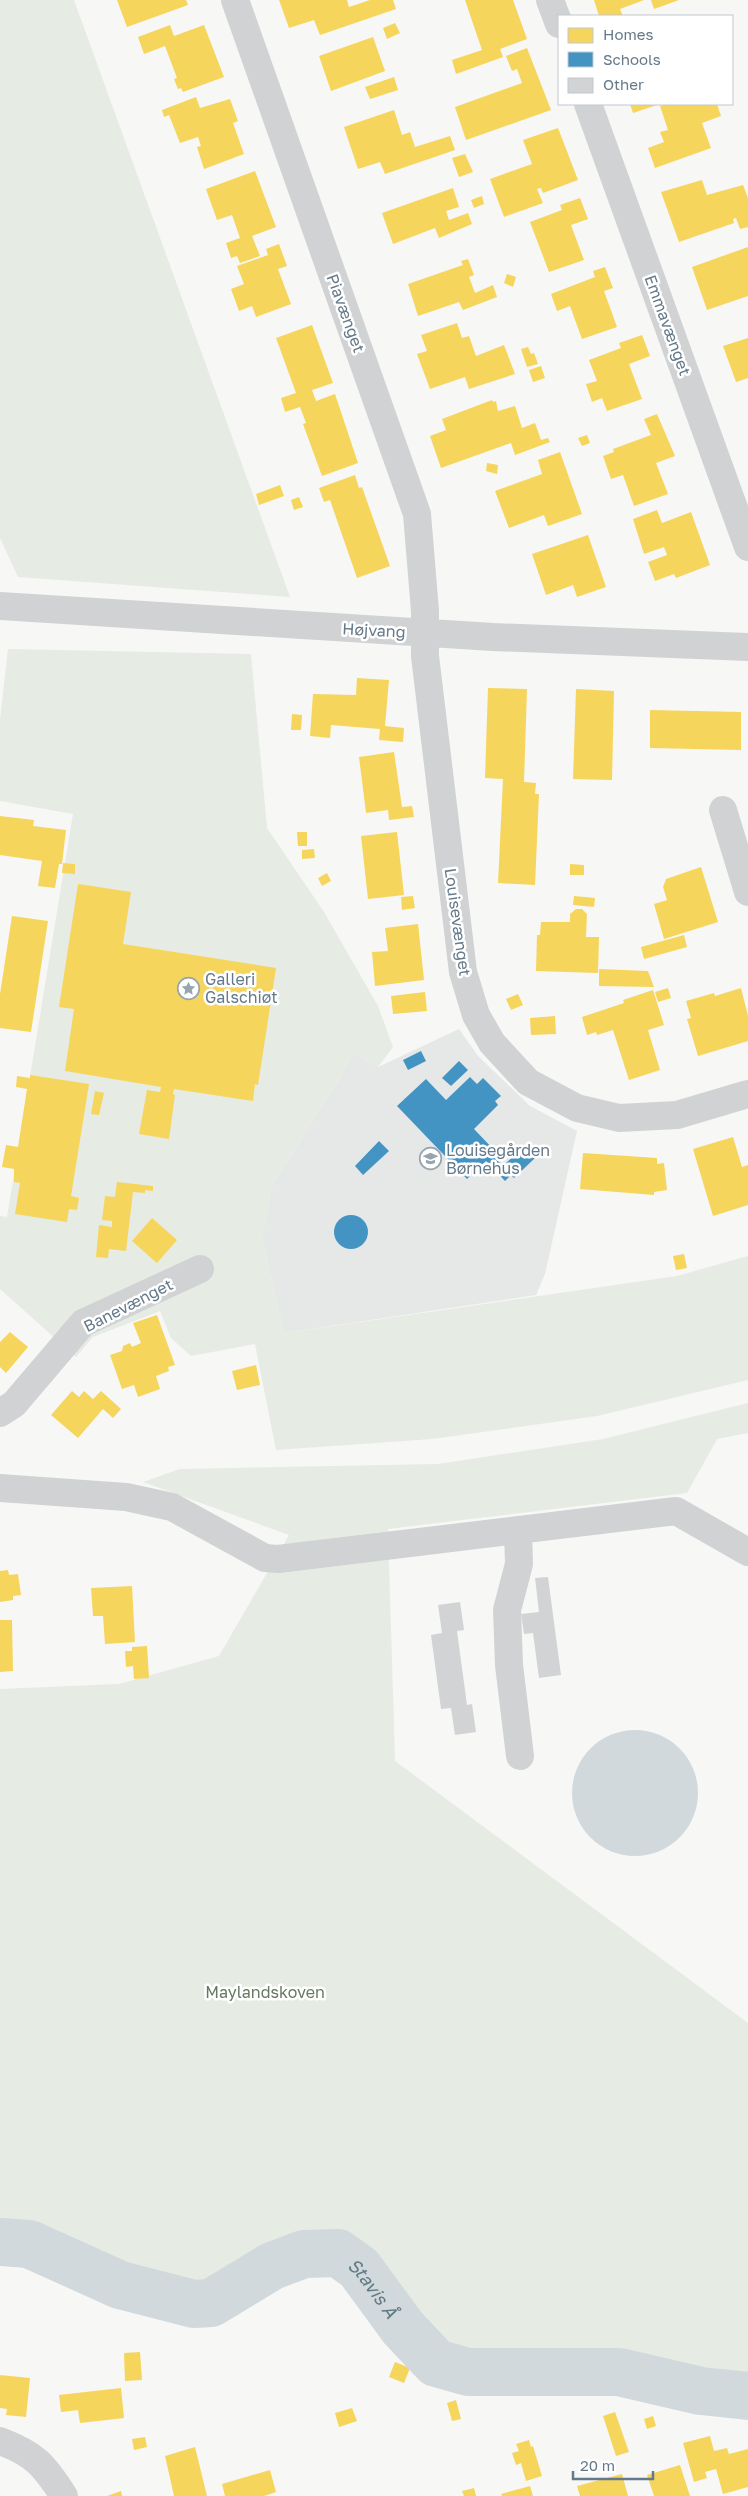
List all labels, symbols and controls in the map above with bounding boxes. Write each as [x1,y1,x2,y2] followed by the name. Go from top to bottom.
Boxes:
[558,15,733,105] legend
[603,25,653,43] text: Homes
[603,50,661,68] text: Schools
[603,75,644,93] text: Other
[323,271,369,355] street label: Piavænget
[641,272,695,378] street label: Emmavænget
[342,618,406,642] street label: Højvang
[441,867,475,977] street label: Louisevænget
[205,969,278,1007] place label: Galleri Galschiøt
[177,976,201,1000] place icon: Galleri Galschiøt
[446,1140,550,1178] place label: Louisegården Børnehus
[418,1147,442,1171] school or university icon: Louisegården Børnehus
[80,1274,176,1336] street label: Banevænget
[205,1982,325,2002] park label: Maylandskoven
[344,2253,403,2323] water label: Stavis Å
[573,2448,653,2480] scale bar
[580,2456,615,2474] text: 20 m

